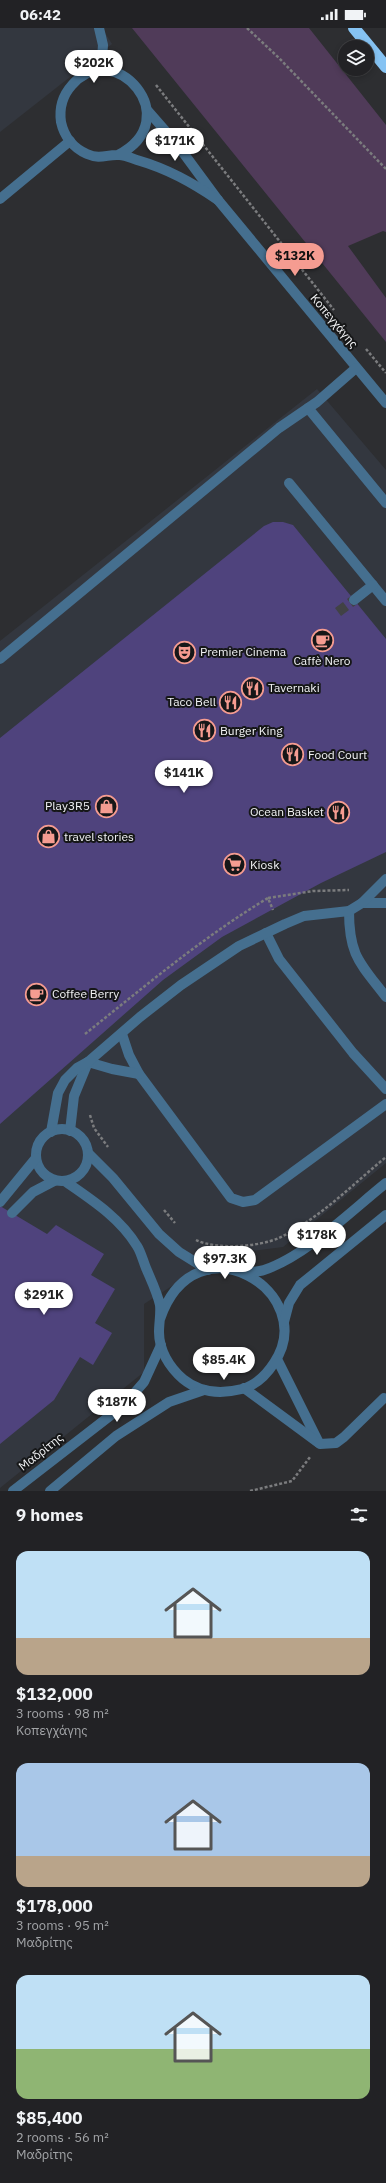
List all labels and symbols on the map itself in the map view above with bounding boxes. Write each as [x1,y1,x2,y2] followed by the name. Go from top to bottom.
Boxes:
[66,50,122,84] pin: $202K
[147,128,203,162] pin: $171K
[267,243,323,277] pin: $132K
[307,291,362,351] street label: Κοπεγχάγης
[309,627,335,653] cafe icon: Caffè Nero
[172,639,198,665] theatre icon: Premier Cinema
[200,644,287,659] place label: Premier Cinema
[293,653,351,668] place label: Caffè Nero
[240,675,266,701] restaurant icon: Tavernaki
[268,680,320,695] place label: Tavernaki
[218,689,244,715] restaurant icon: Taco Bell
[167,694,216,709] place label: Taco Bell
[192,718,218,744] restaurant icon: Burger King
[220,723,283,738] place label: Burger King
[280,742,306,768] restaurant icon: Food Court
[308,747,367,762] place label: Food Court
[156,760,212,794] pin: $141K
[93,793,119,819] shop icon: Play3R5
[45,798,90,813] place label: Play3R5
[326,799,352,825] restaurant icon: Ocean Basket
[250,804,324,819] place label: Ocean Basket
[35,824,61,850] shop icon: travel stories
[64,829,134,844] place label: travel stories
[221,852,247,878] supermarket icon: Kiosk
[250,857,280,872] place label: Kiosk
[24,981,50,1007] cafe icon: Coffee Berry
[52,986,119,1001] place label: Coffee Berry
[289,1222,345,1256] pin: $178K
[192,1246,258,1280] pin: $97.3K
[16,1282,72,1316] pin: $291K
[191,1347,257,1381] pin: $85.4K
[89,1389,145,1423] pin: $187K
[15,1429,66,1474] street label: Μαδρίτης

